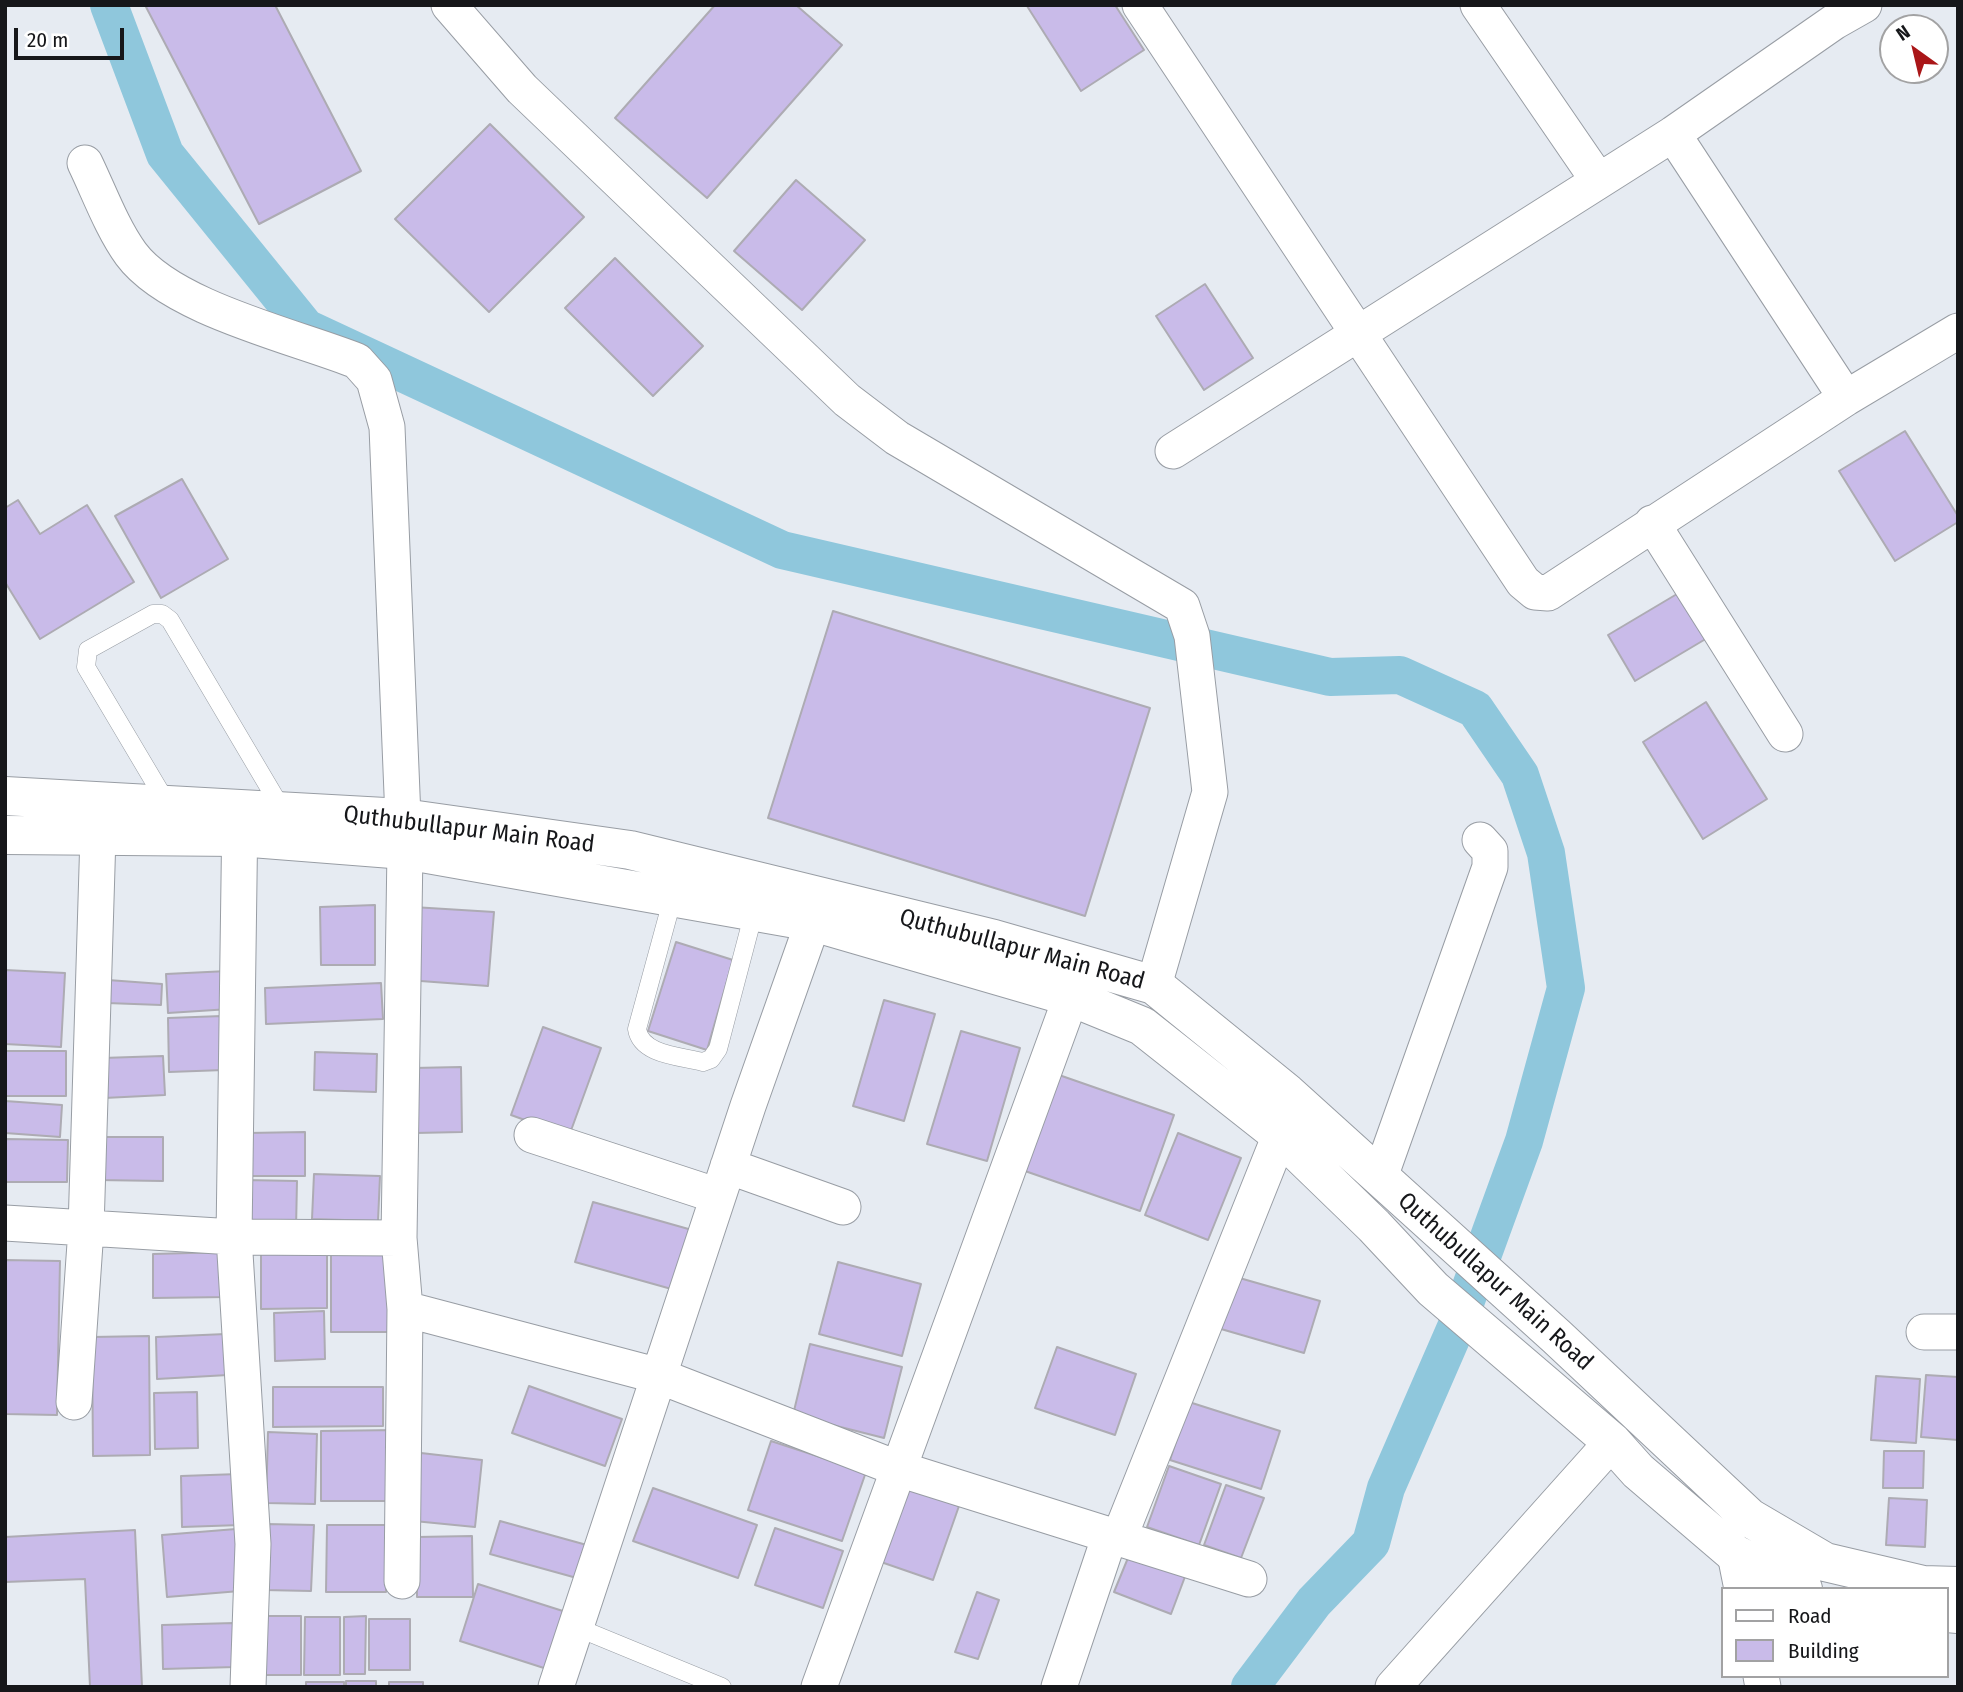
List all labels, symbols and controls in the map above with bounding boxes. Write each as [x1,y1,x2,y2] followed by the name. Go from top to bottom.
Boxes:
[18,14,128,58] scale bar
[1879,14,1949,84] north arrow
[1892,20,1914,46] text: N
[27,27,68,53] text: 20 m
[342,800,596,860] street label: Quthubullapur Main Road
[896,903,1148,997] street label: Quthubullapur Main Road
[1392,1187,1598,1377] street label: Quthubullapur Main Road
[1722,1587,1949,1678] legend
[1788,1603,1832,1629] text: Road
[1788,1638,1859,1664] text: Building

